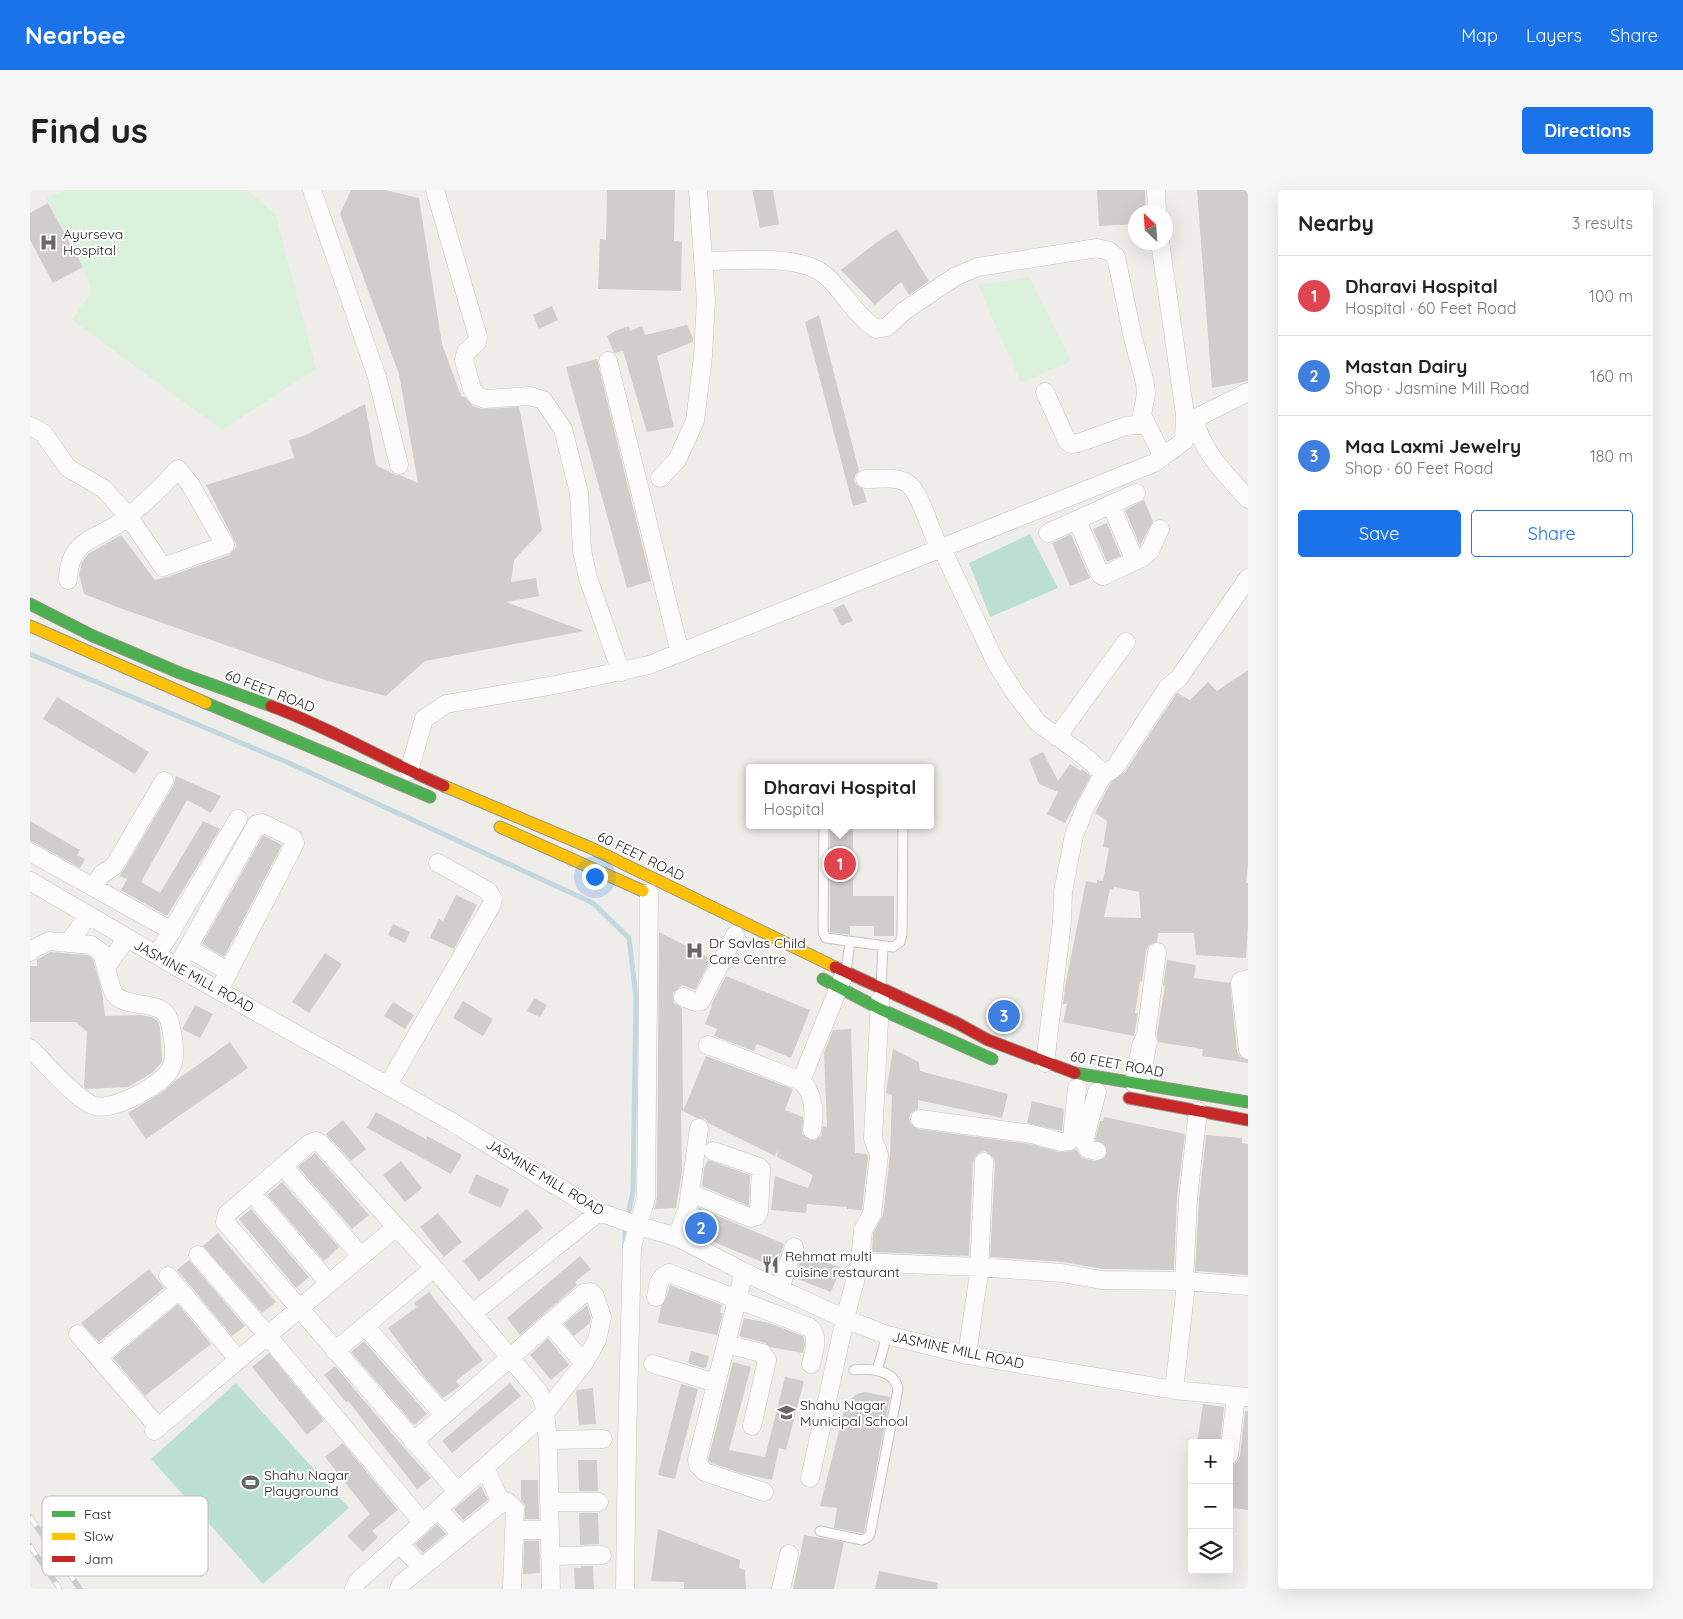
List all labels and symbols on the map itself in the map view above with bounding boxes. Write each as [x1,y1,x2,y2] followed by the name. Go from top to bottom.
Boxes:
[1128,205,1173,250] north arrow
[63,225,123,259] place label: Ayurseva Hospital
[39,232,59,252] hospital icon: Ayurseva Hospital
[223,666,317,716] street label: 60 FEET ROAD
[594,827,688,885] street label: 60 FEET ROAD
[824,845,856,883] pin: 1
[582,864,608,890] your location
[709,934,806,968] place label: Dr Savlas Child Care Centre
[131,936,257,1016] street label: JASMINE MILL ROAD
[685,941,705,961] hospital icon: Dr Savlas Child Care Centre
[988,997,1020,1035] pin: 3
[1069,1047,1165,1081] street label: 60 FEET ROAD
[483,1135,607,1219] street label: JASMINE MILL ROAD
[685,1209,717,1247] pin: 2
[785,1247,900,1281] place label: Rehmat multi cuisine restaurant
[761,1254,781,1274] restaurant icon: Rehmat multi cuisine restaurant
[890,1327,1026,1373] street label: JASMINE MILL ROAD
[800,1396,908,1430] place label: Shahu Nagar Municipal School
[776,1403,796,1423] school or university icon: Shahu Nagar Municipal School
[264,1466,350,1500] place label: Shahu Nagar Playground
[240,1473,260,1493] sports icon: Shahu Nagar Playground
[42,1496,208,1576] legend
[84,1505,112,1523] text: Fast
[84,1527,114,1545] text: Slow
[84,1550,113,1568] text: Jam

